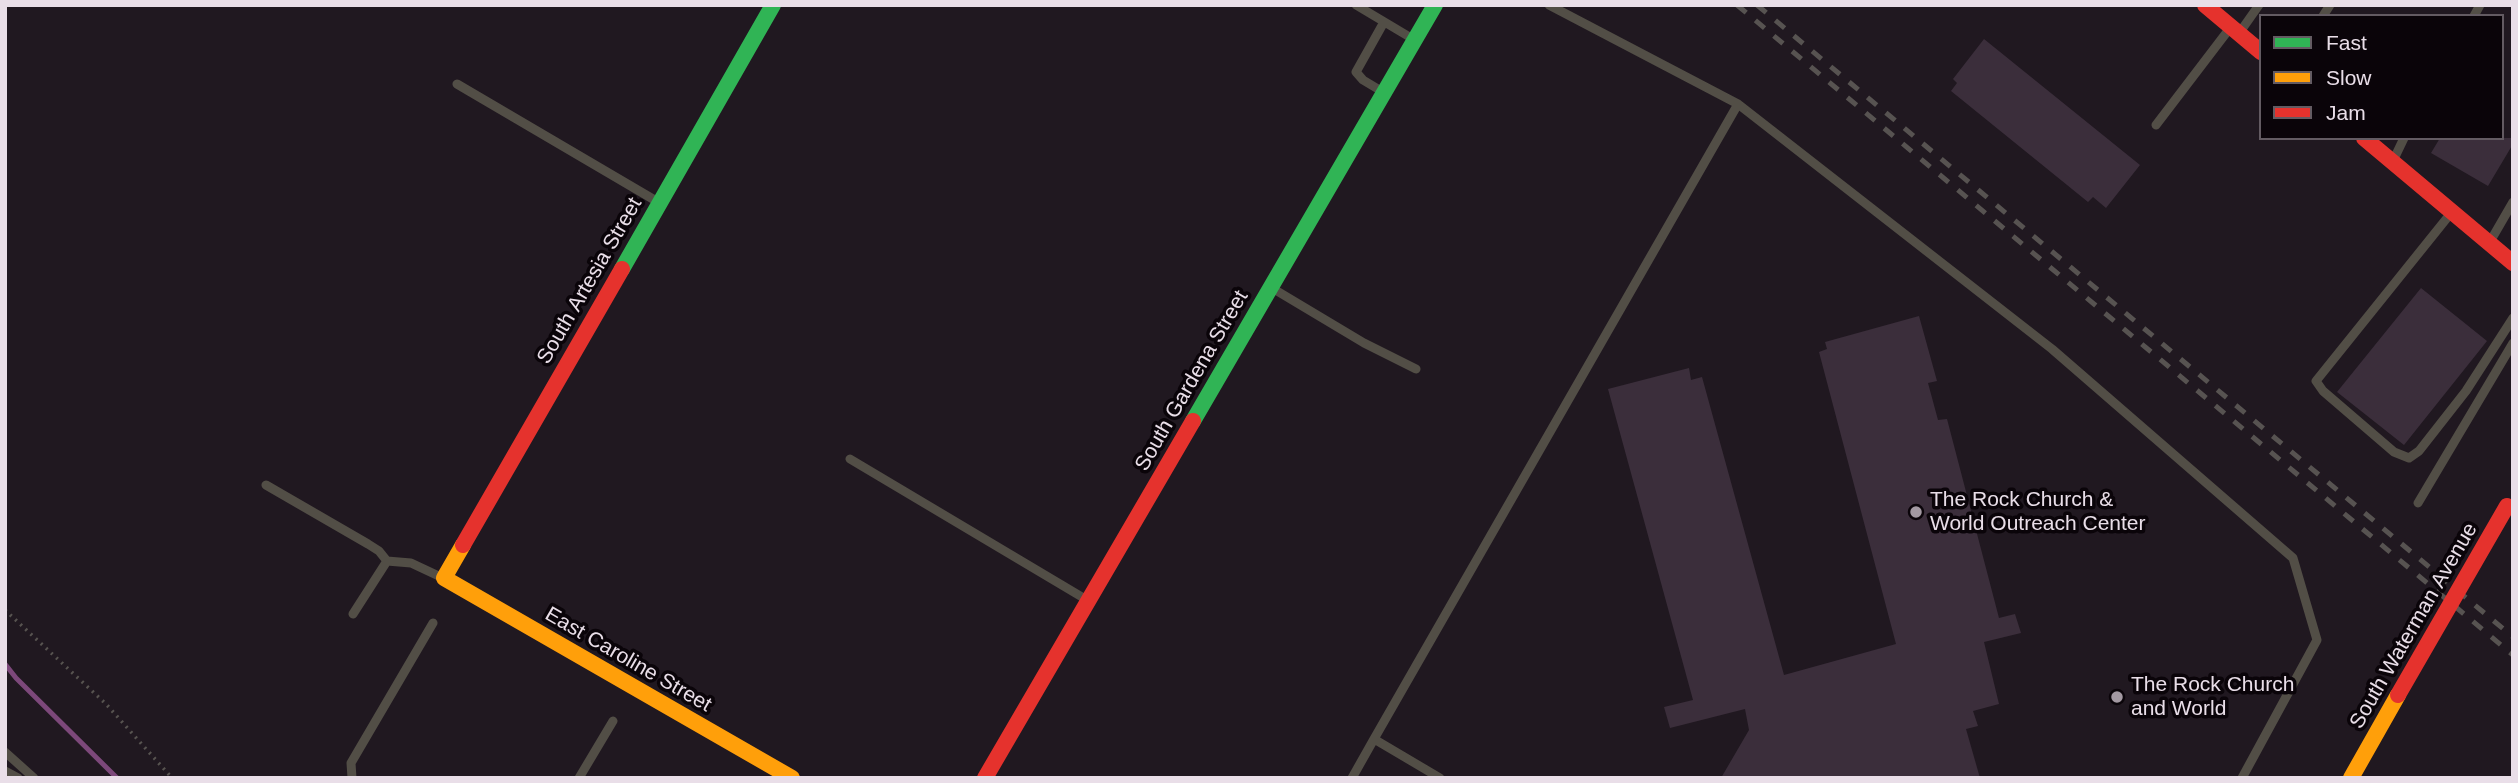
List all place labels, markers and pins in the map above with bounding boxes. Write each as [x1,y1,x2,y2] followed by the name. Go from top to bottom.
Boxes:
[1930,487,2146,537] place label: The Rock Church & World Outreach Center
[1908,504,1924,520] marker: The Rock Church & World Outreach Center
[2131,672,2294,722] place label: The Rock Church and World
[2109,689,2125,705] marker: The Rock Church and World

